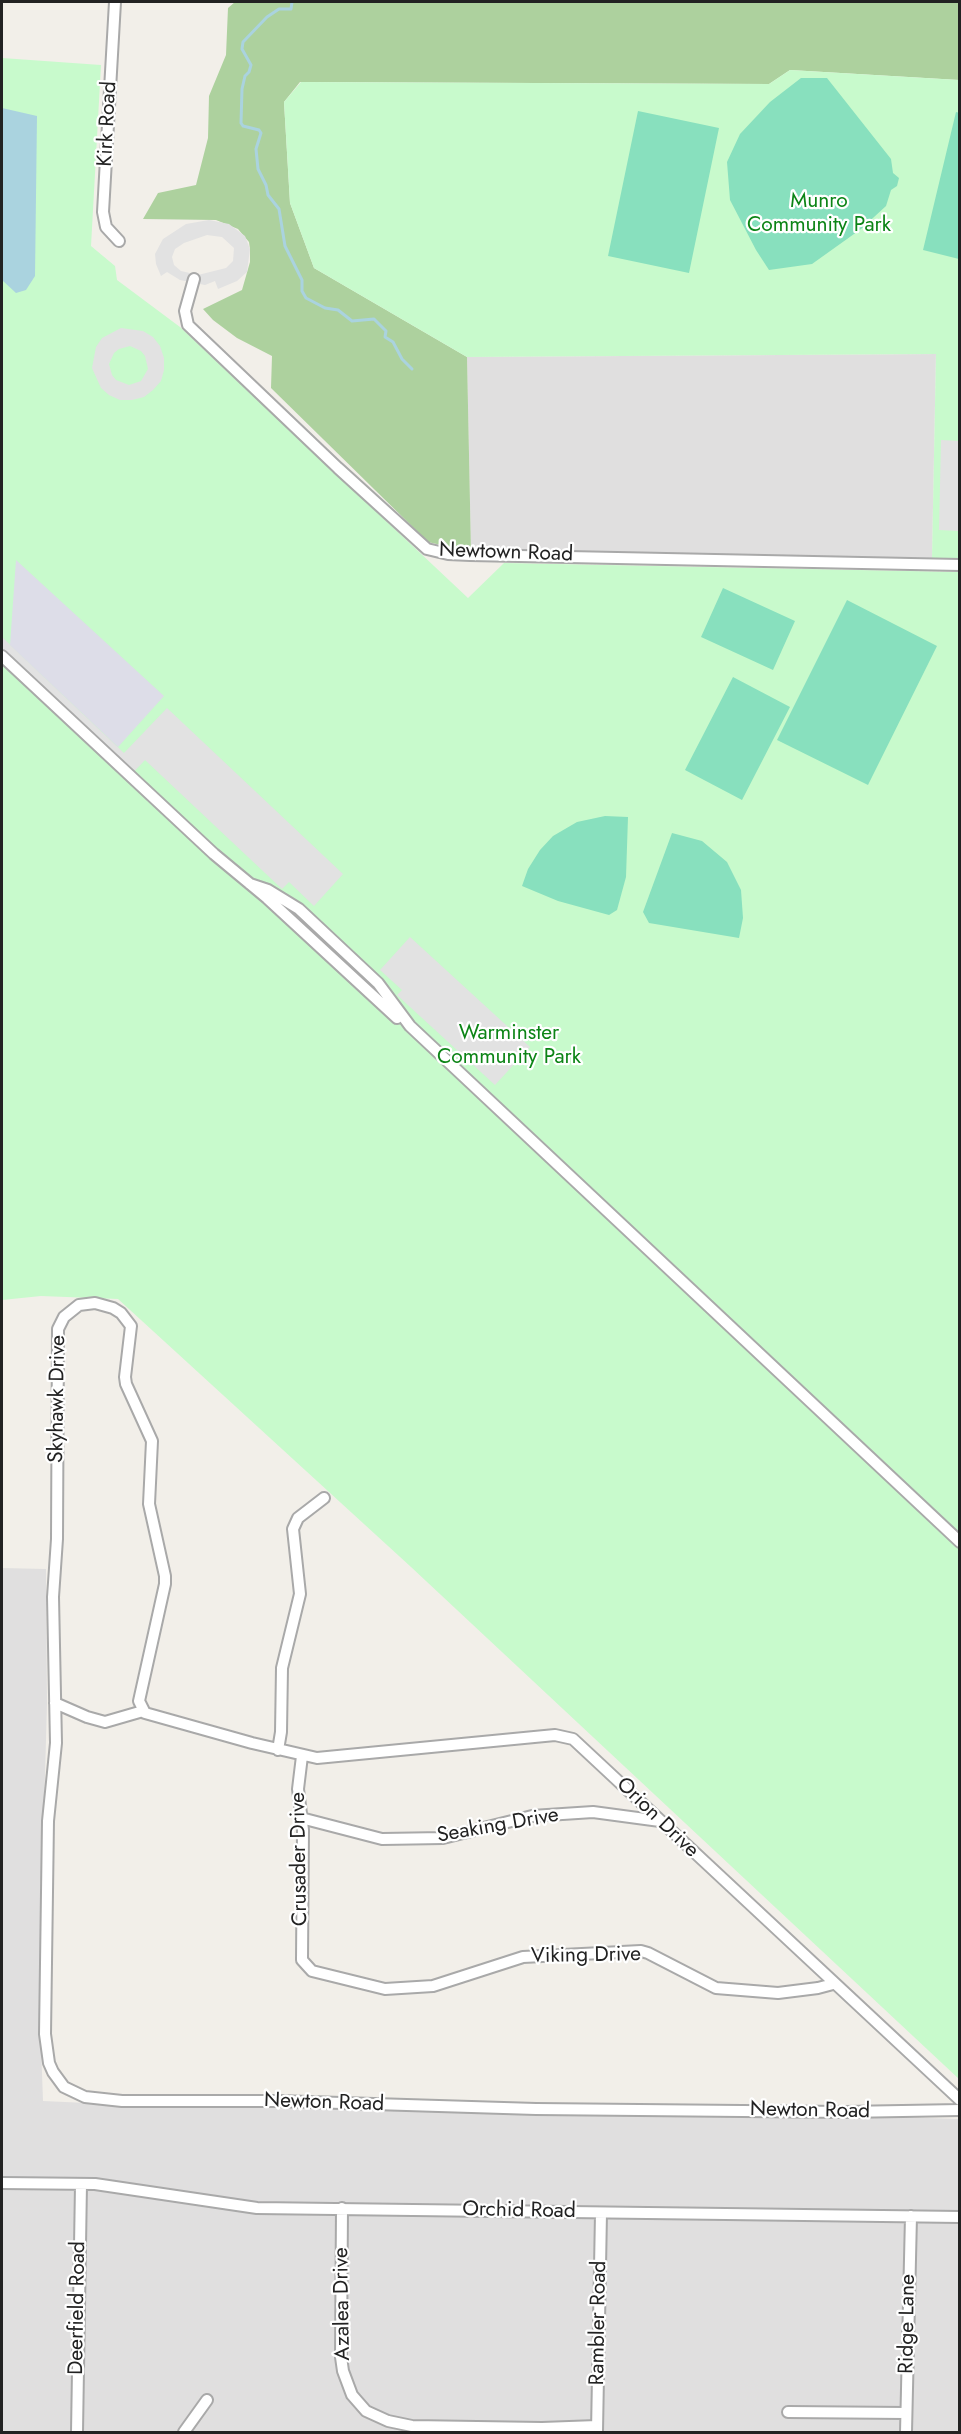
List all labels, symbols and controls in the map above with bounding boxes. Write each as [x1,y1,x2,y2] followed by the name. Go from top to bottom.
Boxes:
[93,81,123,167] street label: Kirk Road
[747,189,891,239] park label: Munro Community Park
[439,538,573,568] street label: Newtown Road
[437,1021,581,1071] park label: Warminster Community Park
[44,1335,72,1463] street label: Skyhawk Drive
[611,1773,703,1863] street label: Orion Drive
[286,1792,314,1926] street label: Crusader Drive
[435,1803,561,1849] street label: Seaking Drive
[531,1942,641,1970] street label: Viking Drive
[264,2088,384,2118] street label: Newton Road
[750,2097,870,2125] street label: Newton Road
[462,2197,576,2225] street label: Orchid Road
[64,2241,92,2375] street label: Deerfield Road
[329,2247,357,2361] street label: Azalea Drive
[585,2260,613,2386] street label: Rambler Road
[895,2274,921,2374] street label: Ridge Lane

